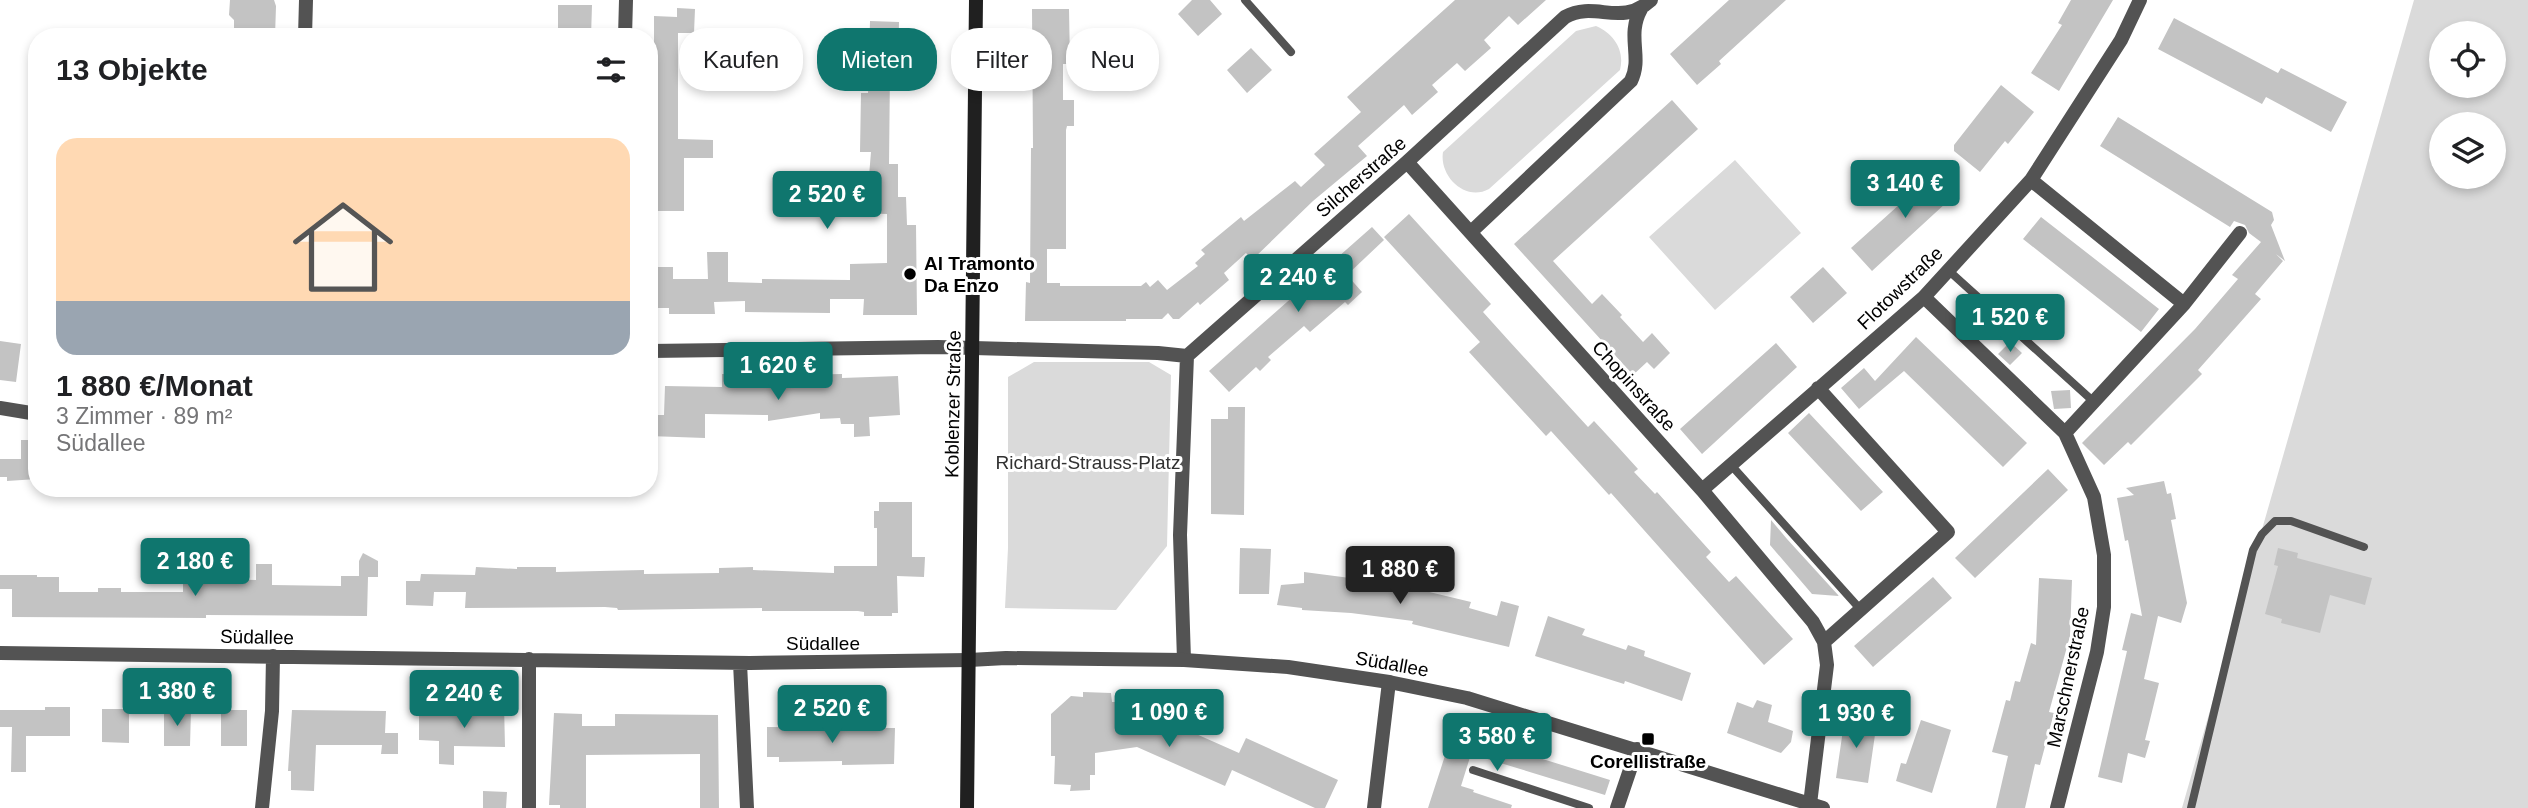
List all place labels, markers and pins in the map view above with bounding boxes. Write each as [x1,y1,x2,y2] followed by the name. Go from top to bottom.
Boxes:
[1840,160,1970,220] pin: 3 140 €
[762,172,892,231] pin: 2 520 €
[924,253,1035,296] place label: Al Tramonto Da Enzo
[1233,254,1363,314] pin: 2 240 €
[902,266,918,282] marker: Al Tramonto Da Enzo
[1945,294,2075,354] pin: 1 520 €
[713,342,843,402] pin: 1 620 €
[130,538,260,598] pin: 2 180 €
[1335,546,1465,606] pin: 1 880 €
[112,668,242,728] pin: 1 380 €
[399,670,529,730] pin: 2 240 €
[767,686,897,745] pin: 2 520 €
[1104,690,1234,749] pin: 1 090 €
[1791,690,1921,750] pin: 1 930 €
[1432,714,1562,773] pin: 3 580 €
[1640,731,1656,747] marker: Corellistraße
[1590,751,1706,772] place label: Corellistraße

